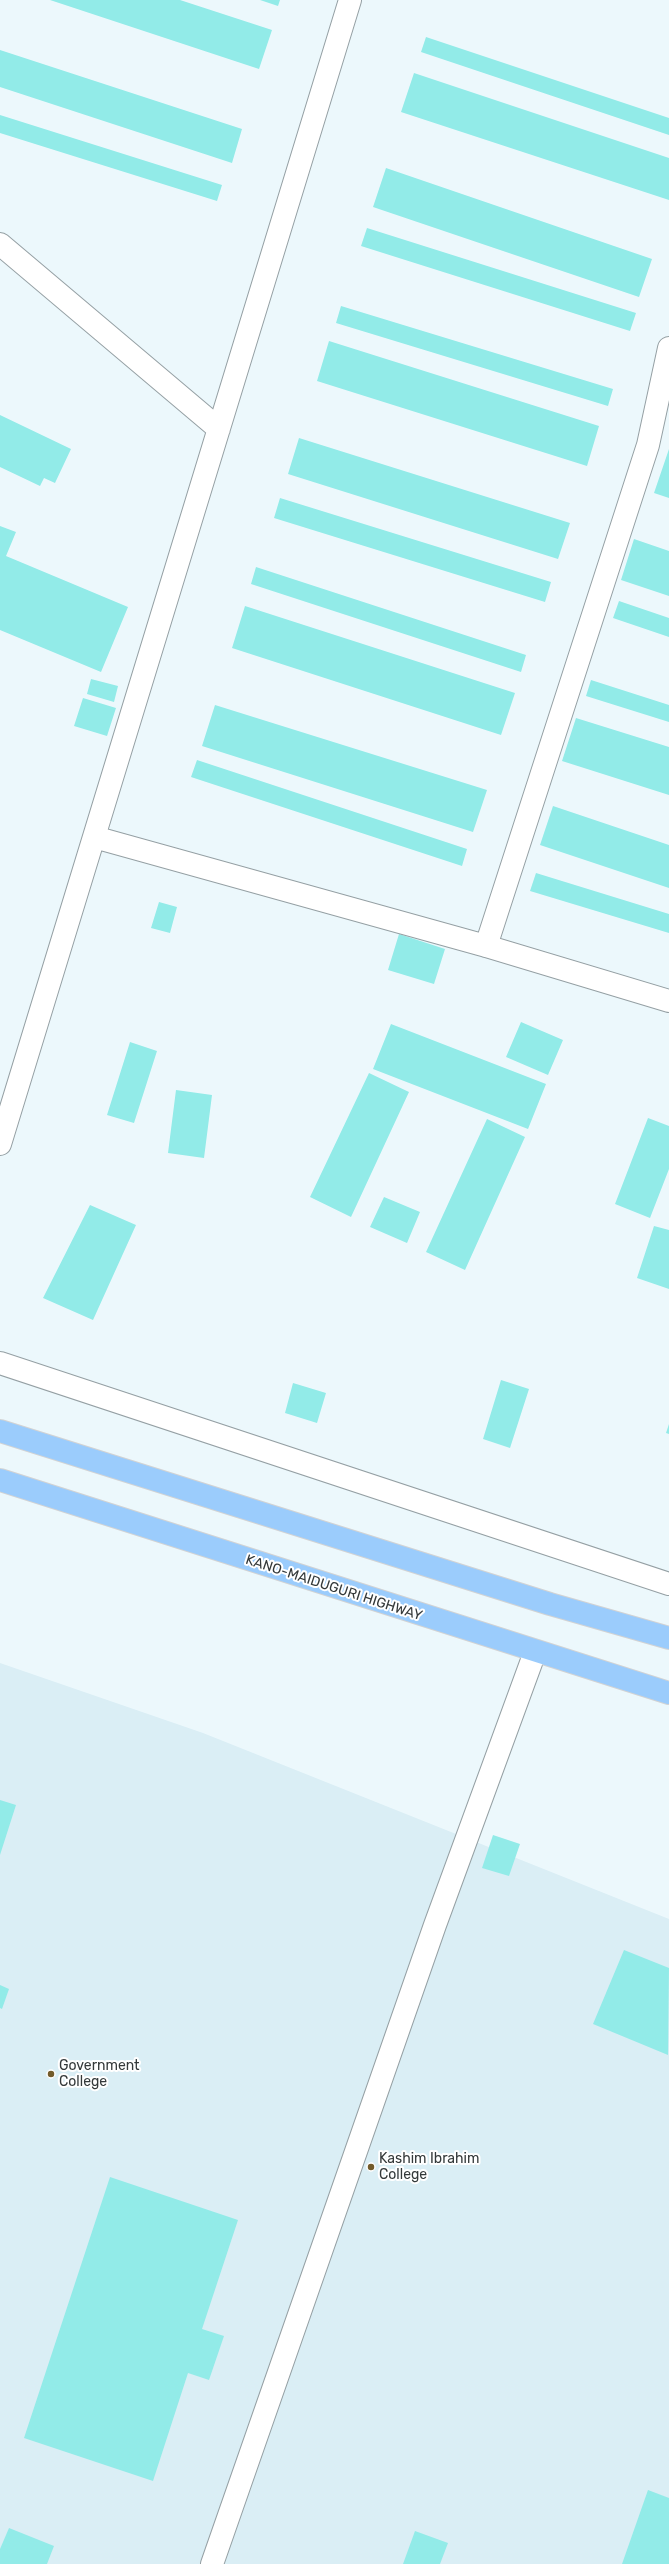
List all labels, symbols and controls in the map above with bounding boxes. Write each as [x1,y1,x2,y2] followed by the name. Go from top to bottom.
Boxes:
[244,1551,424,1625] street label: KANO-MAIDUGURI HIGHWAY
[59,2058,140,2090] place label: Government College
[46,2069,56,2079] marker: Government College
[379,2151,479,2184] place label: Kashim Ibrahim College
[366,2162,376,2172] marker: Kashim Ibrahim College

